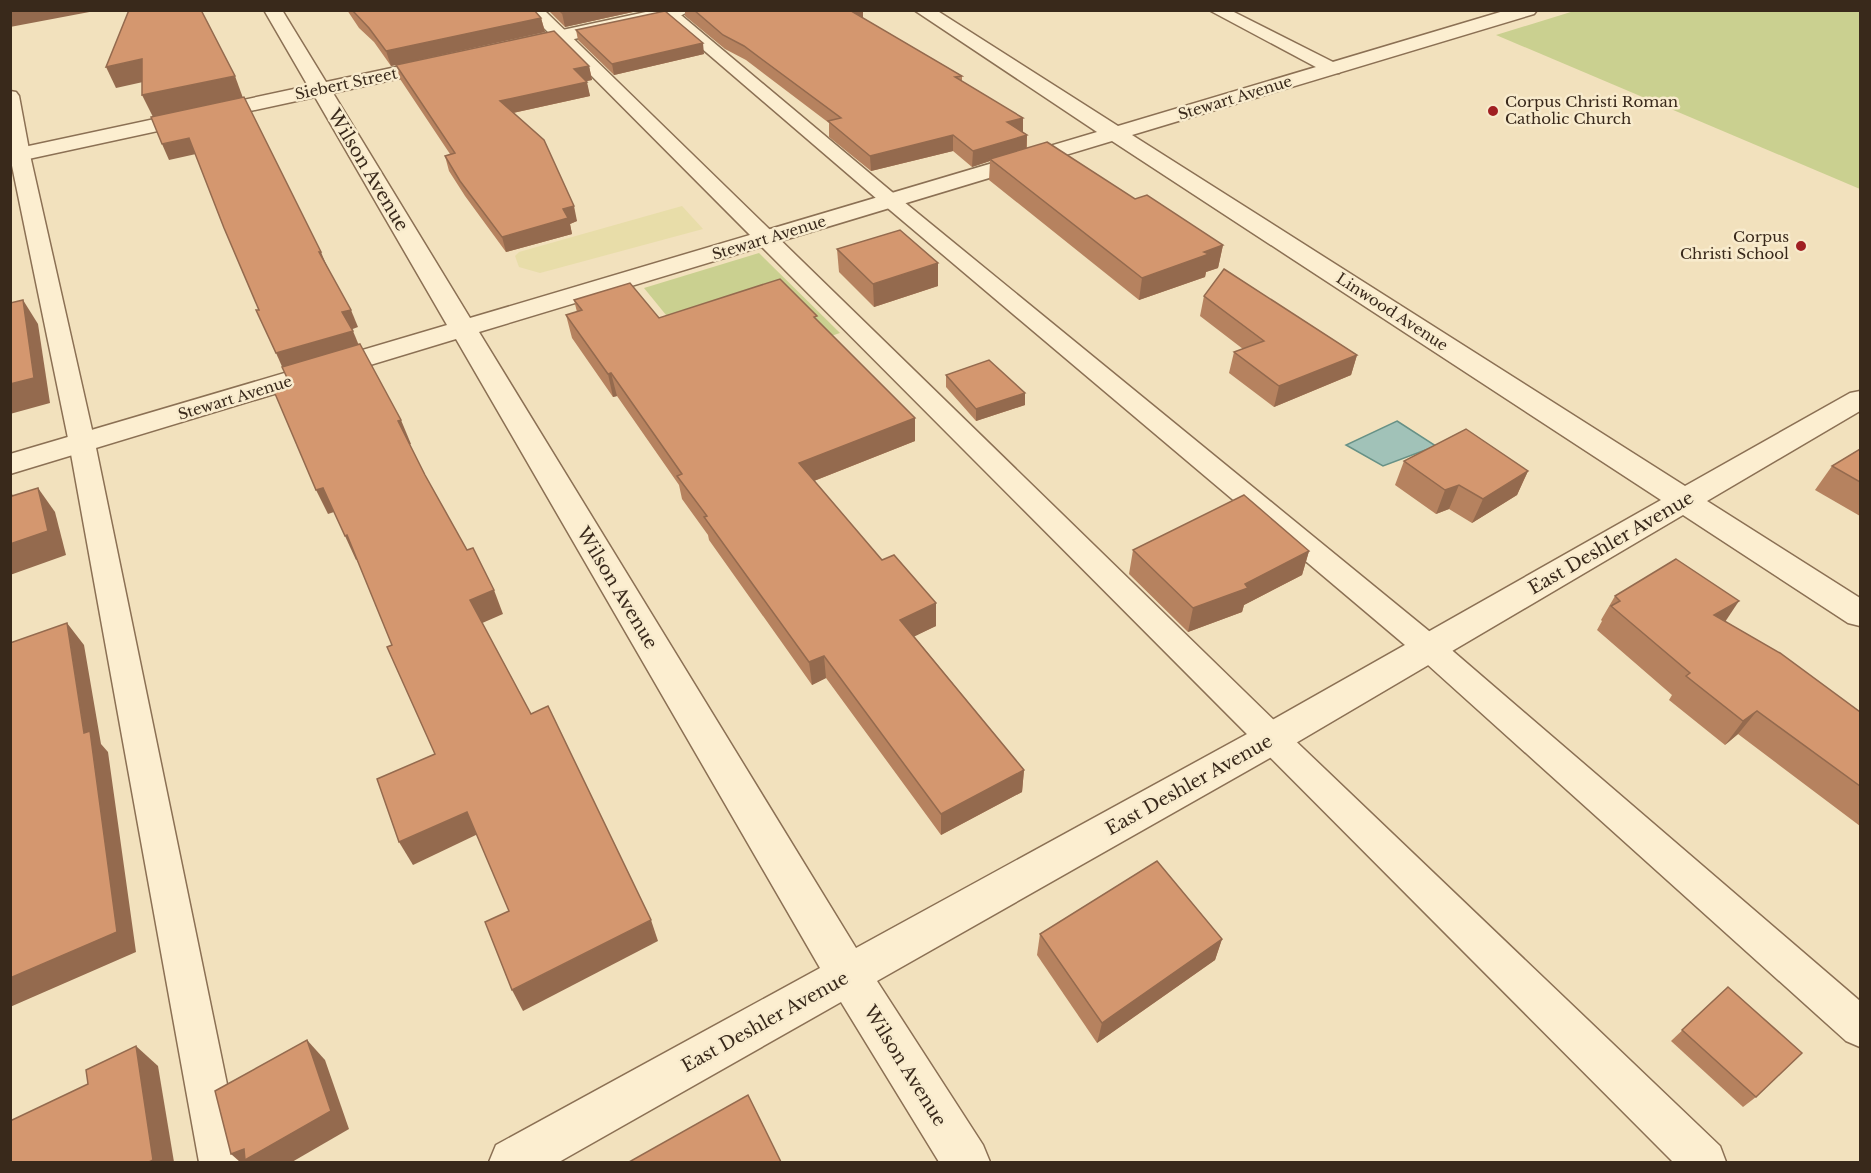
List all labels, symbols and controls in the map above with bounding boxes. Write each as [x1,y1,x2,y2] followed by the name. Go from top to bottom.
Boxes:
[293,63,399,104] street label: Siebert Street
[1176,71,1294,124] street label: Stewart Avenue
[1505,92,1678,128] place label: Corpus Christi Roman Catholic Church
[322,104,413,235] street label: Wilson Avenue
[1486,104,1500,118] marker: Corpus Christi Roman Catholic Church
[710,211,828,264] street label: Stewart Avenue
[1680,227,1789,263] place label: Corpus Christi School
[1794,239,1808,253] marker: Corpus Christi School
[1333,268,1452,355] street label: Linwood Avenue
[176,371,294,424] street label: Stewart Avenue
[1524,487,1698,599] street label: East Deshler Avenue
[571,522,662,653] street label: Wilson Avenue
[1102,730,1276,840] street label: East Deshler Avenue
[678,967,852,1077] street label: East Deshler Avenue
[858,1001,951,1130] street label: Wilson Avenue

